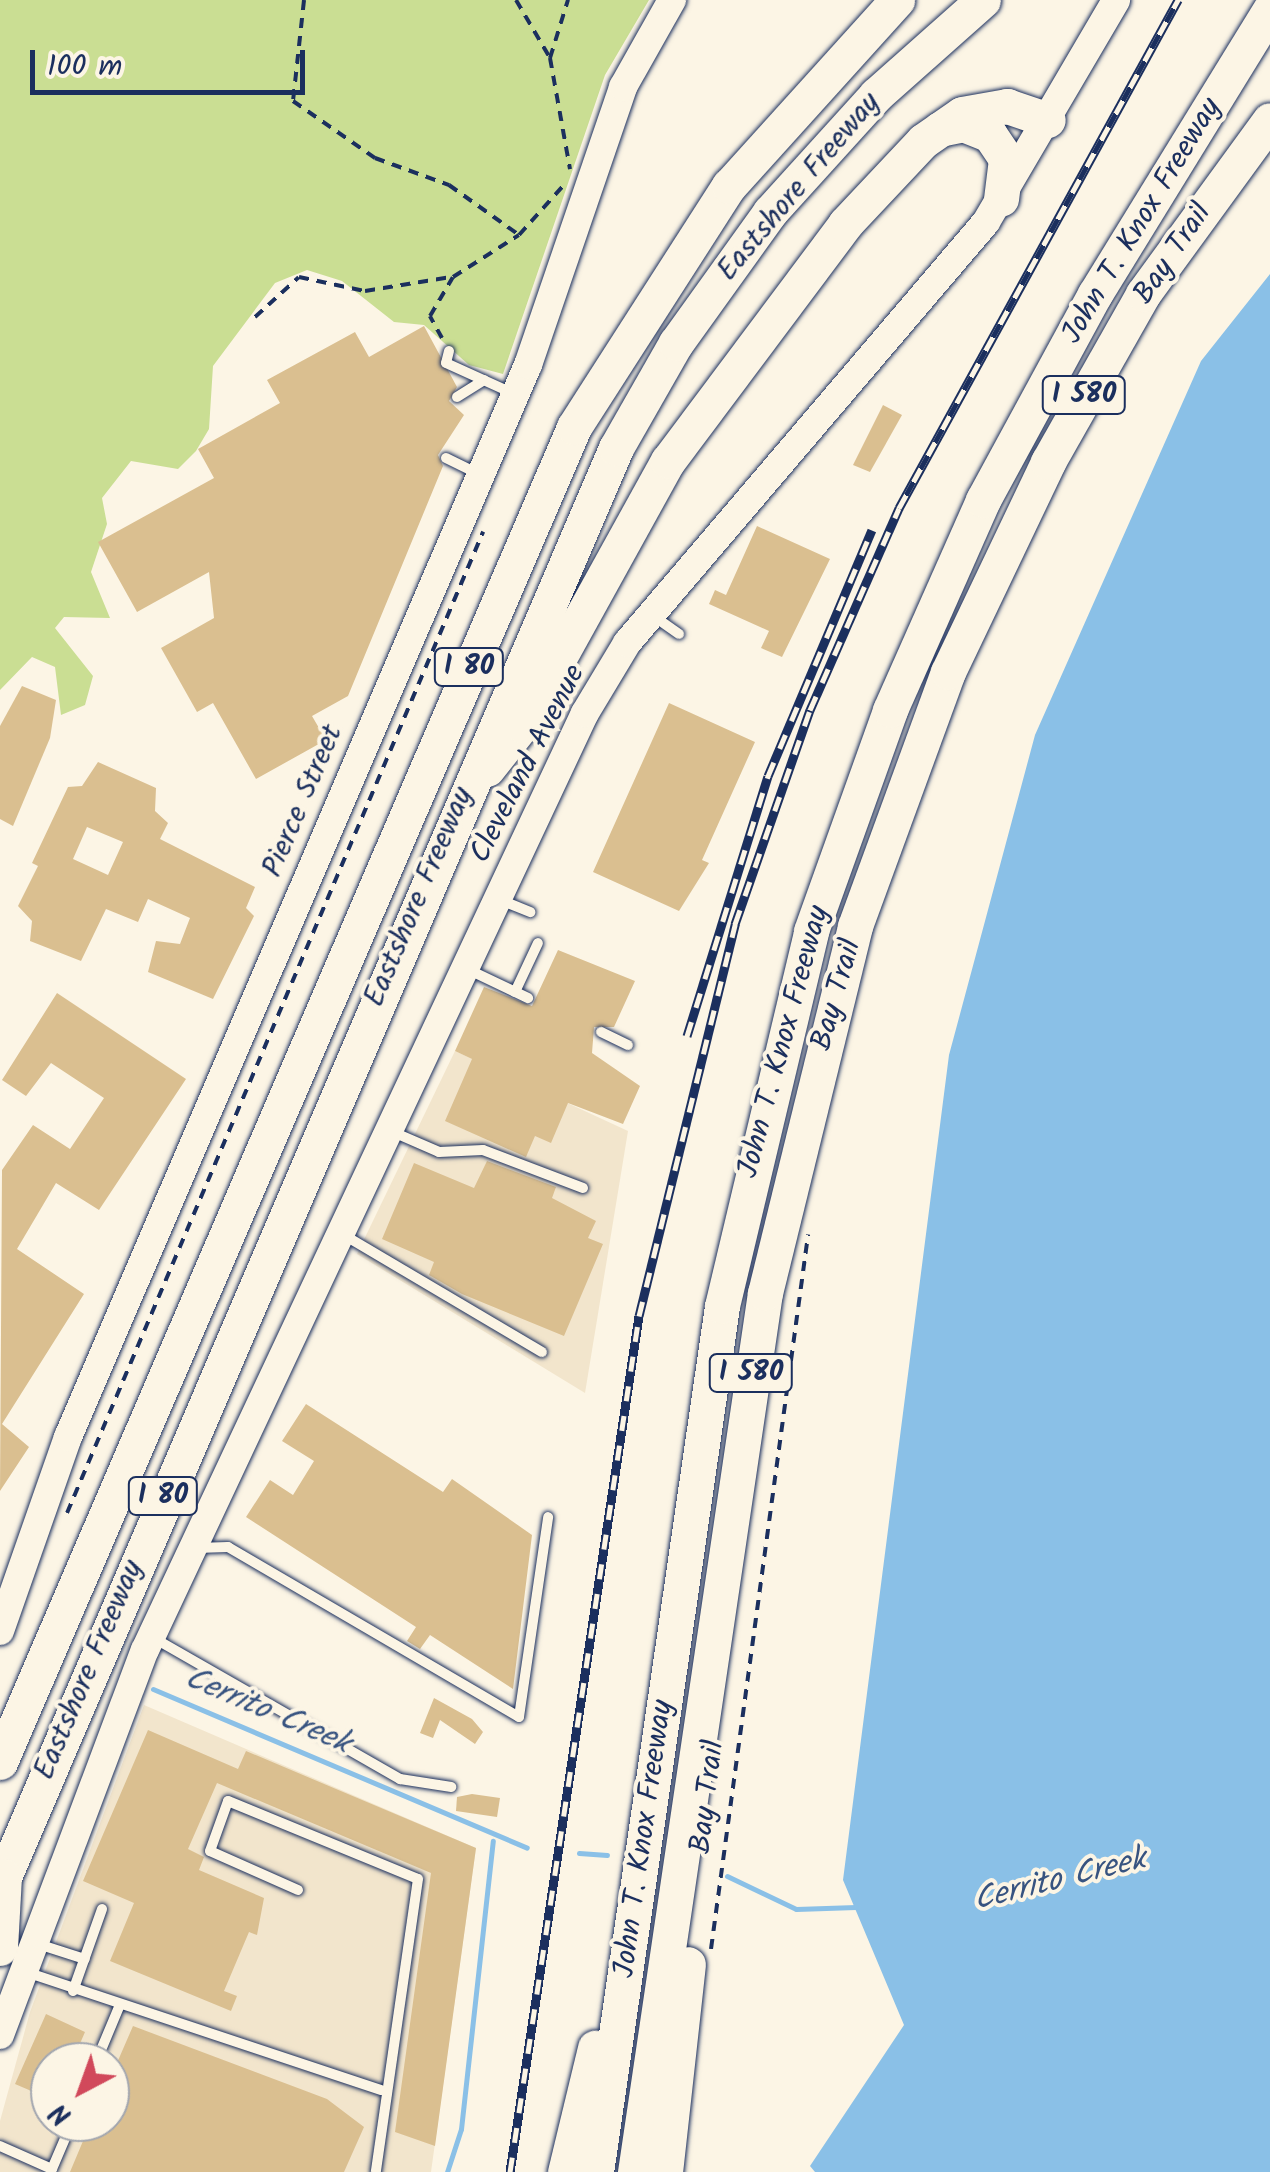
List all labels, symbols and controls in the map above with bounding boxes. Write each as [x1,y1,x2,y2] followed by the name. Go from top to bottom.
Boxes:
[35,30,310,92] scale bar
[47,43,122,91] text: 100 m
[710,85,888,289] street label: Eastshore Freeway
[1054,92,1230,350] street label: John T. Knox Freeway
[1126,197,1220,311] street label: Bay Trail
[1042,372,1126,418] road number: I 580
[432,644,506,690] road number: I 80
[463,659,593,869] street label: Cleveland Avenue
[255,719,351,883] street label: Pierce Street
[357,782,481,1012] street label: Eastshore Freeway
[730,902,838,1182] street label: John T. Knox Freeway
[804,935,870,1055] street label: Bay Trail
[708,1350,794,1396] road number: I 580
[126,1473,200,1519] road number: I 80
[27,1555,151,1785] street label: Eastshore Freeway
[179,1660,355,1764] water label: Cerrito Creek
[607,1698,681,1980] street label: John T. Knox Freeway
[683,1738,733,1856] street label: Bay Trail
[970,1841,1150,1921] water label: Cerrito Creek
[30,2042,130,2142] north arrow
[40,2091,83,2136] text: N

